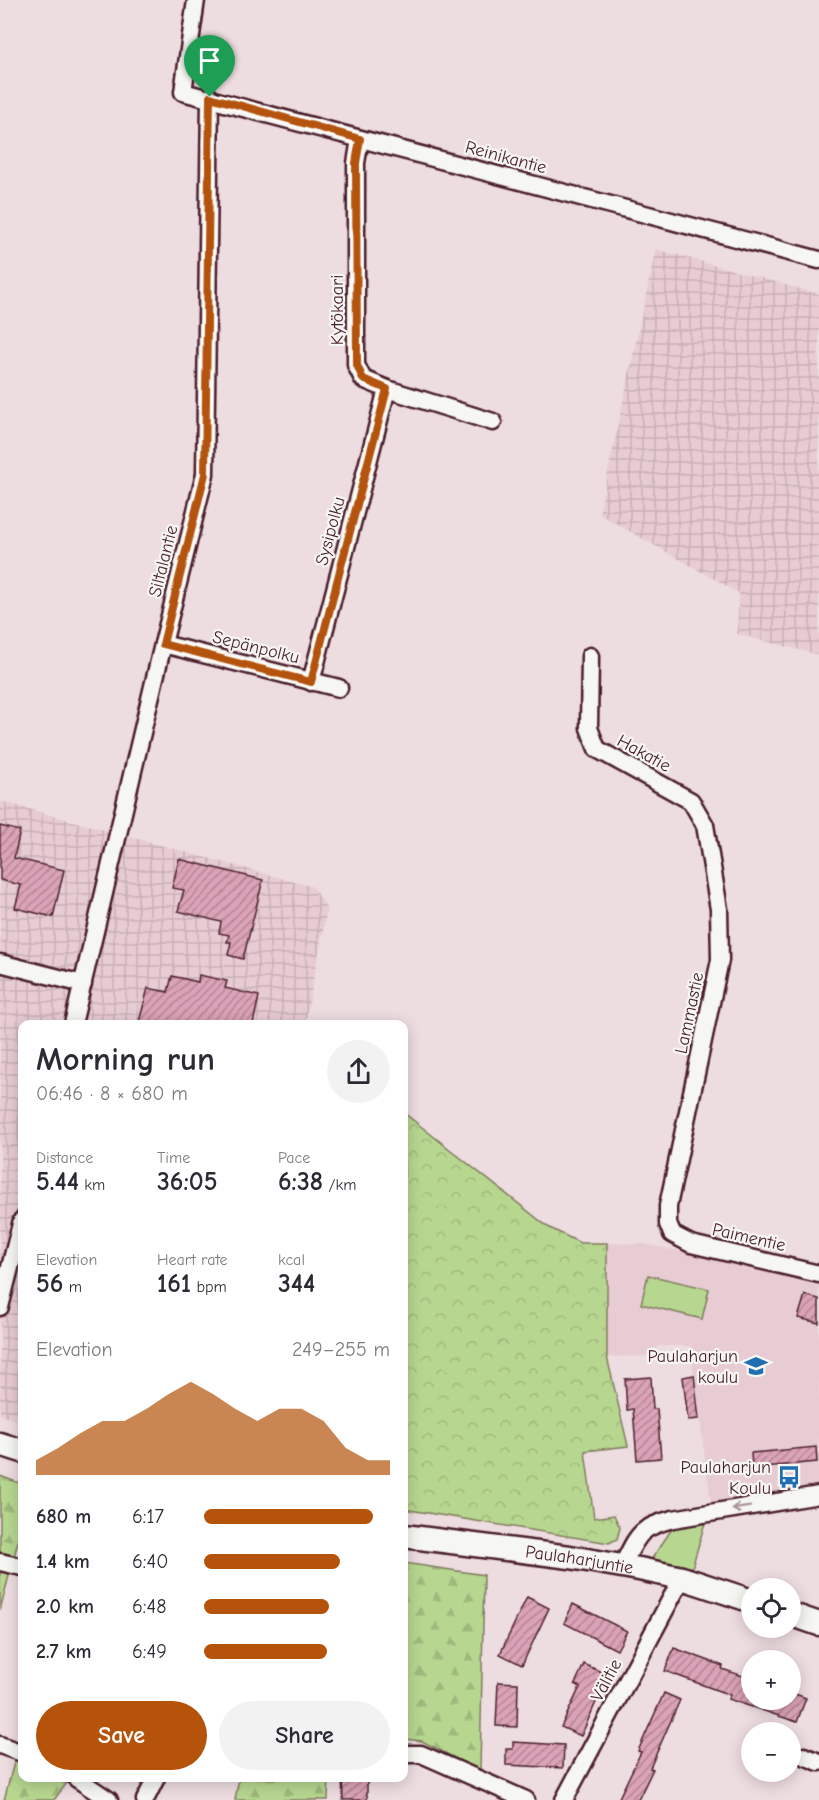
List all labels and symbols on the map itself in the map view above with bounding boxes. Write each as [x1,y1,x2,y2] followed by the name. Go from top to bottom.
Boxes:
[184,35,235,97] pin
[463,137,549,178] street label: Reinikantie
[327,275,348,345] street label: Kytökaari
[311,494,350,568] street label: Sysipolku
[144,523,183,599] street label: Siltalantie
[210,627,301,668] street label: Sepänpolku
[613,730,674,777] street label: Hakatie
[671,970,708,1056] street label: Lammastie
[710,1219,788,1256] street label: Paimentie
[647,1346,738,1388] place label: Paulaharjun koulu
[743,1353,769,1379] school or university icon: Paulaharjun koulu
[680,1457,771,1499] place label: Paulaharjun Koulu
[776,1464,802,1490] bus stop icon: Paulaharjun Koulu
[731,1503,751,1514] one-way arrow
[524,1541,635,1579] street label: Paulaharjuntie
[587,1655,626,1705] street label: Välitie

